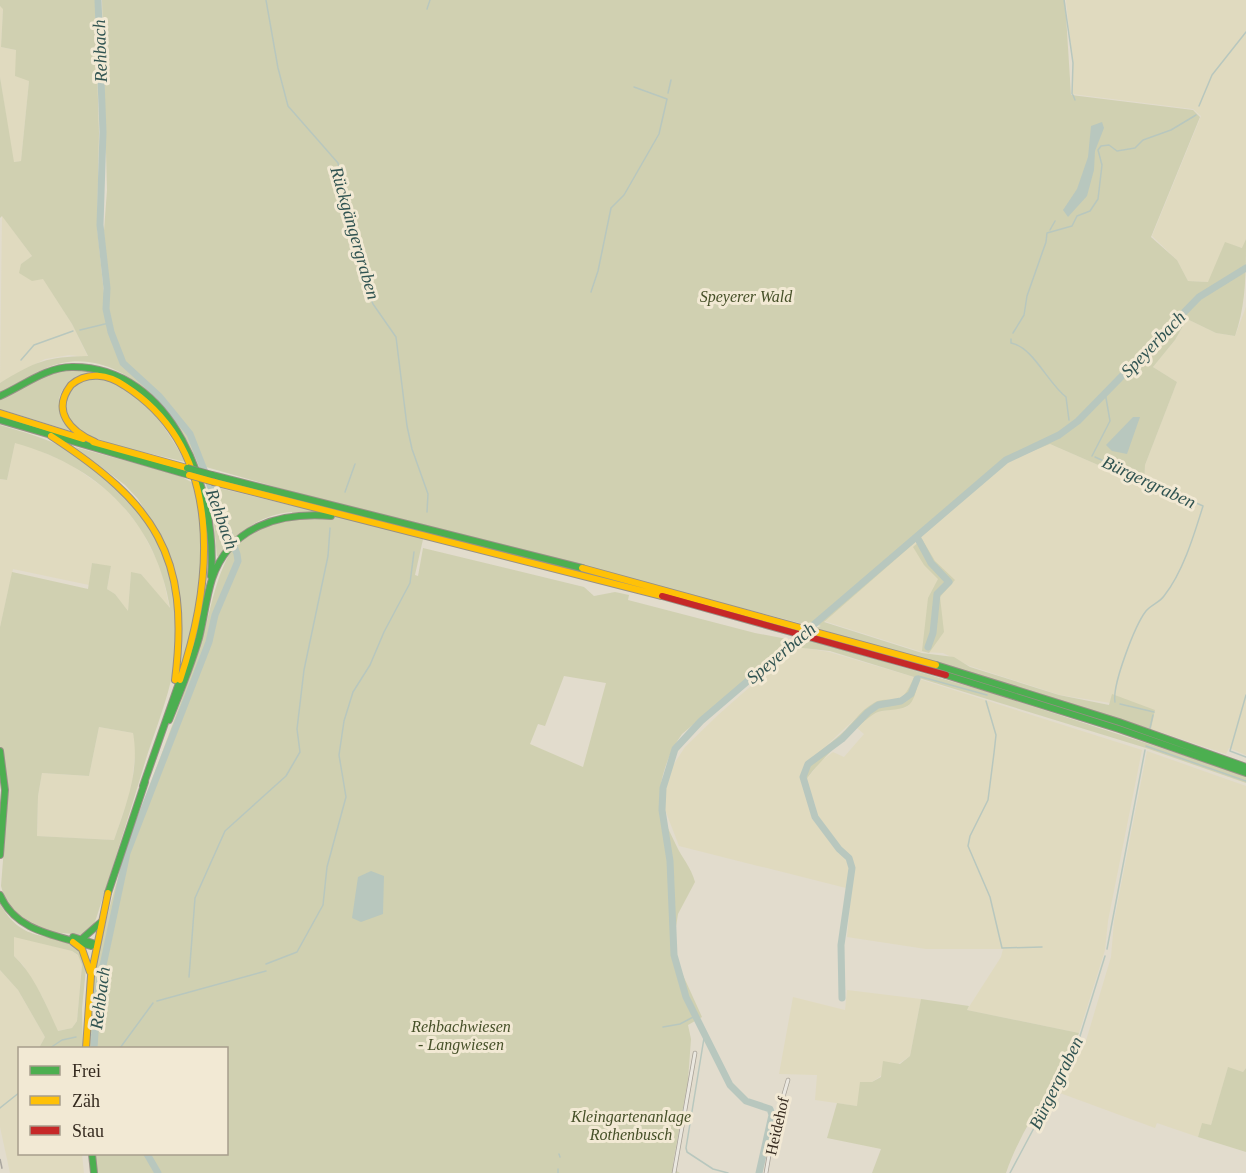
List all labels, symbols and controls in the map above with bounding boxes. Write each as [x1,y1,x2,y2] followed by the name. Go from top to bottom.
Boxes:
[89,19,111,84] water label: Rehbach
[326,163,384,302] water label: Rückgängergraben
[700,288,793,306] park label: Speyerer Wald
[1117,307,1189,381] water label: Speyerbach
[1099,452,1199,512] water label: Bürgergraben
[201,485,242,552] water label: Rehbach
[742,618,820,688] water label: Speyerbach
[86,966,114,1031] water label: Rehbach
[410,1018,511,1054] park label: Rehbachwiesen - Langwiesen
[1025,1033,1087,1133] water label: Bürgergraben
[18,1047,228,1155] legend
[72,1061,101,1081] text: Frei
[72,1091,100,1111] text: Zäh
[762,1094,792,1157] street label: Heidehof
[570,1108,691,1143] park label: Kleingartenanlage Rothenbusch
[72,1121,104,1141] text: Stau

